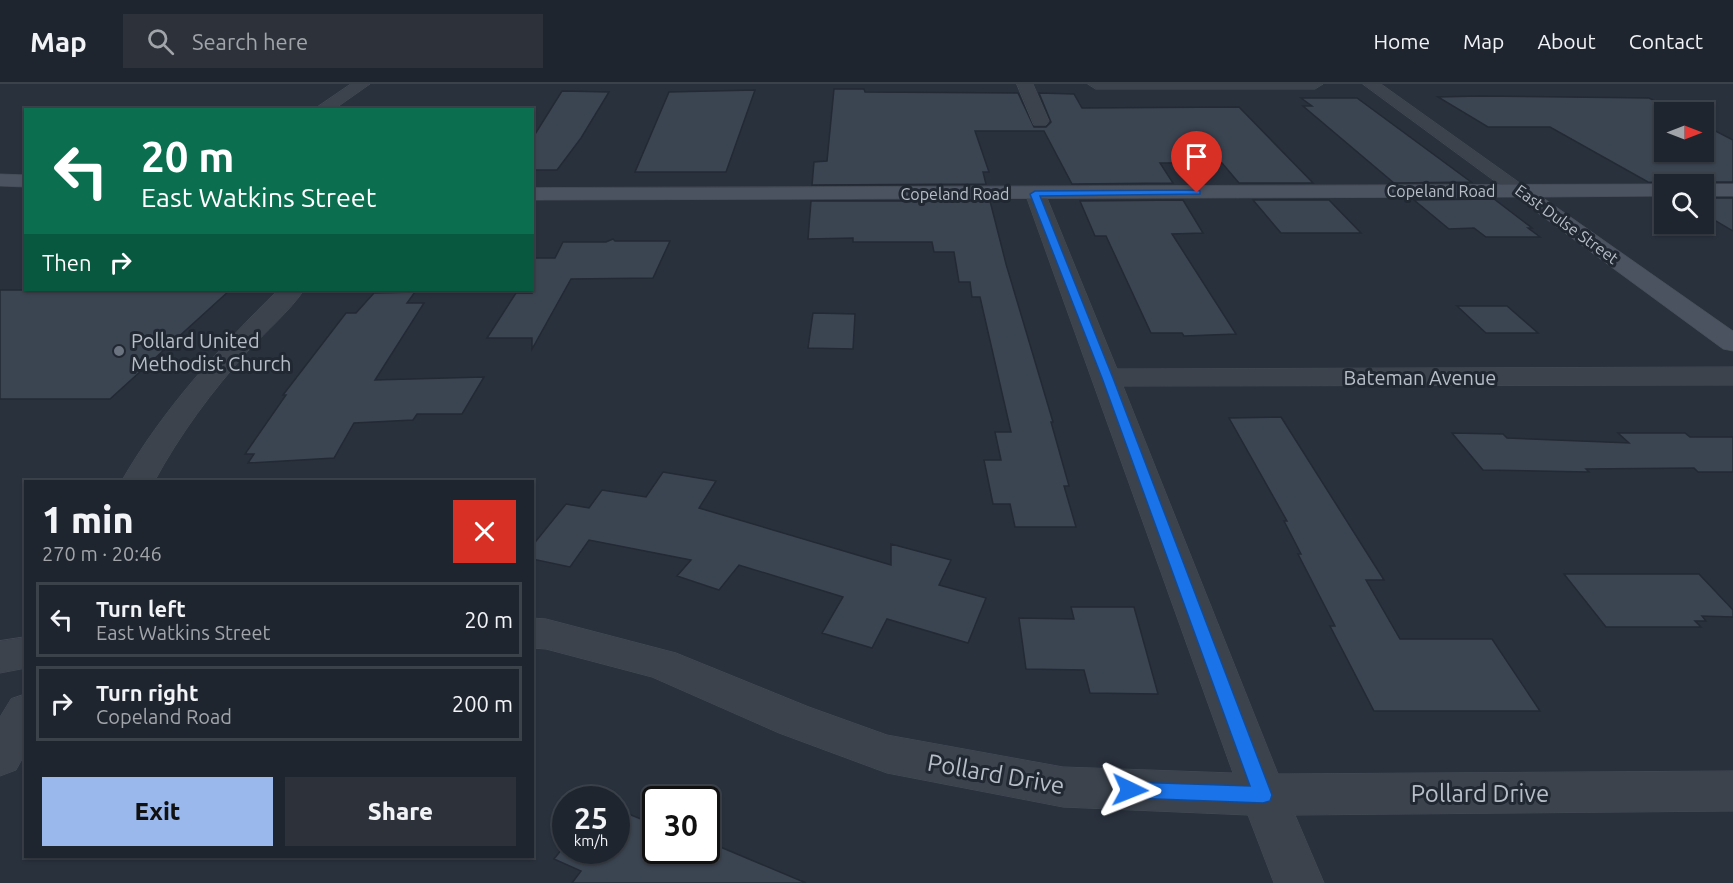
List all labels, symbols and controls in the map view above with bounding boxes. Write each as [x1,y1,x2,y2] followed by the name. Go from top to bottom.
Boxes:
[123,14,543,68] search box
[144,25,177,58] icon: search
[30,26,87,57] text: Map
[192,29,308,54] text: Search here
[1373,29,1430,53] text: Home
[1463,29,1504,53] text: Map
[1537,29,1596,53] text: About
[1629,29,1703,53] text: Contact
[1654,102,1714,162] north arrow
[1654,102,1714,234] map controls
[1171,131,1222,193] pin
[42,132,120,210] icon: left
[141,133,235,180] text: 20 m
[1180,140,1213,173] icon: arrive
[1654,174,1714,234] button: search
[1512,181,1623,268] street label: East Dulse Street
[141,182,376,212] text: East Watkins Street
[1387,182,1495,200] street label: Copeland Road
[901,185,1009,203] street label: Copeland Road
[104,246,137,279] icon: right
[42,250,92,275] text: Then
[131,329,291,375] place label: Pollard United Methodist Church
[112,344,126,358] marker: Pollard United Methodist Church
[1344,366,1496,389] street label: Bateman Avenue
[42,499,134,540] text: 1 min
[453,500,516,563] button: close
[42,542,162,565] text: 270 m · 20:46
[96,596,186,621] text: Turn left
[45,603,78,636] icon: left
[464,607,513,632] text: 20 m
[96,621,270,644] text: East Watkins Street
[96,680,198,705] text: Turn right
[45,687,78,720] icon: right
[452,691,513,716] text: 200 m
[96,705,232,728] text: Copeland Road
[925,749,1067,799] street label: Pollard Drive
[1098,758,1162,822] position arrow
[42,777,273,846] button: Exit
[285,777,516,846] button: Share
[1411,780,1549,807] street label: Pollard Drive
[642,786,720,864] speed limit sign: 30
[574,801,608,835] text: 25
[574,832,608,849] text: km/h

